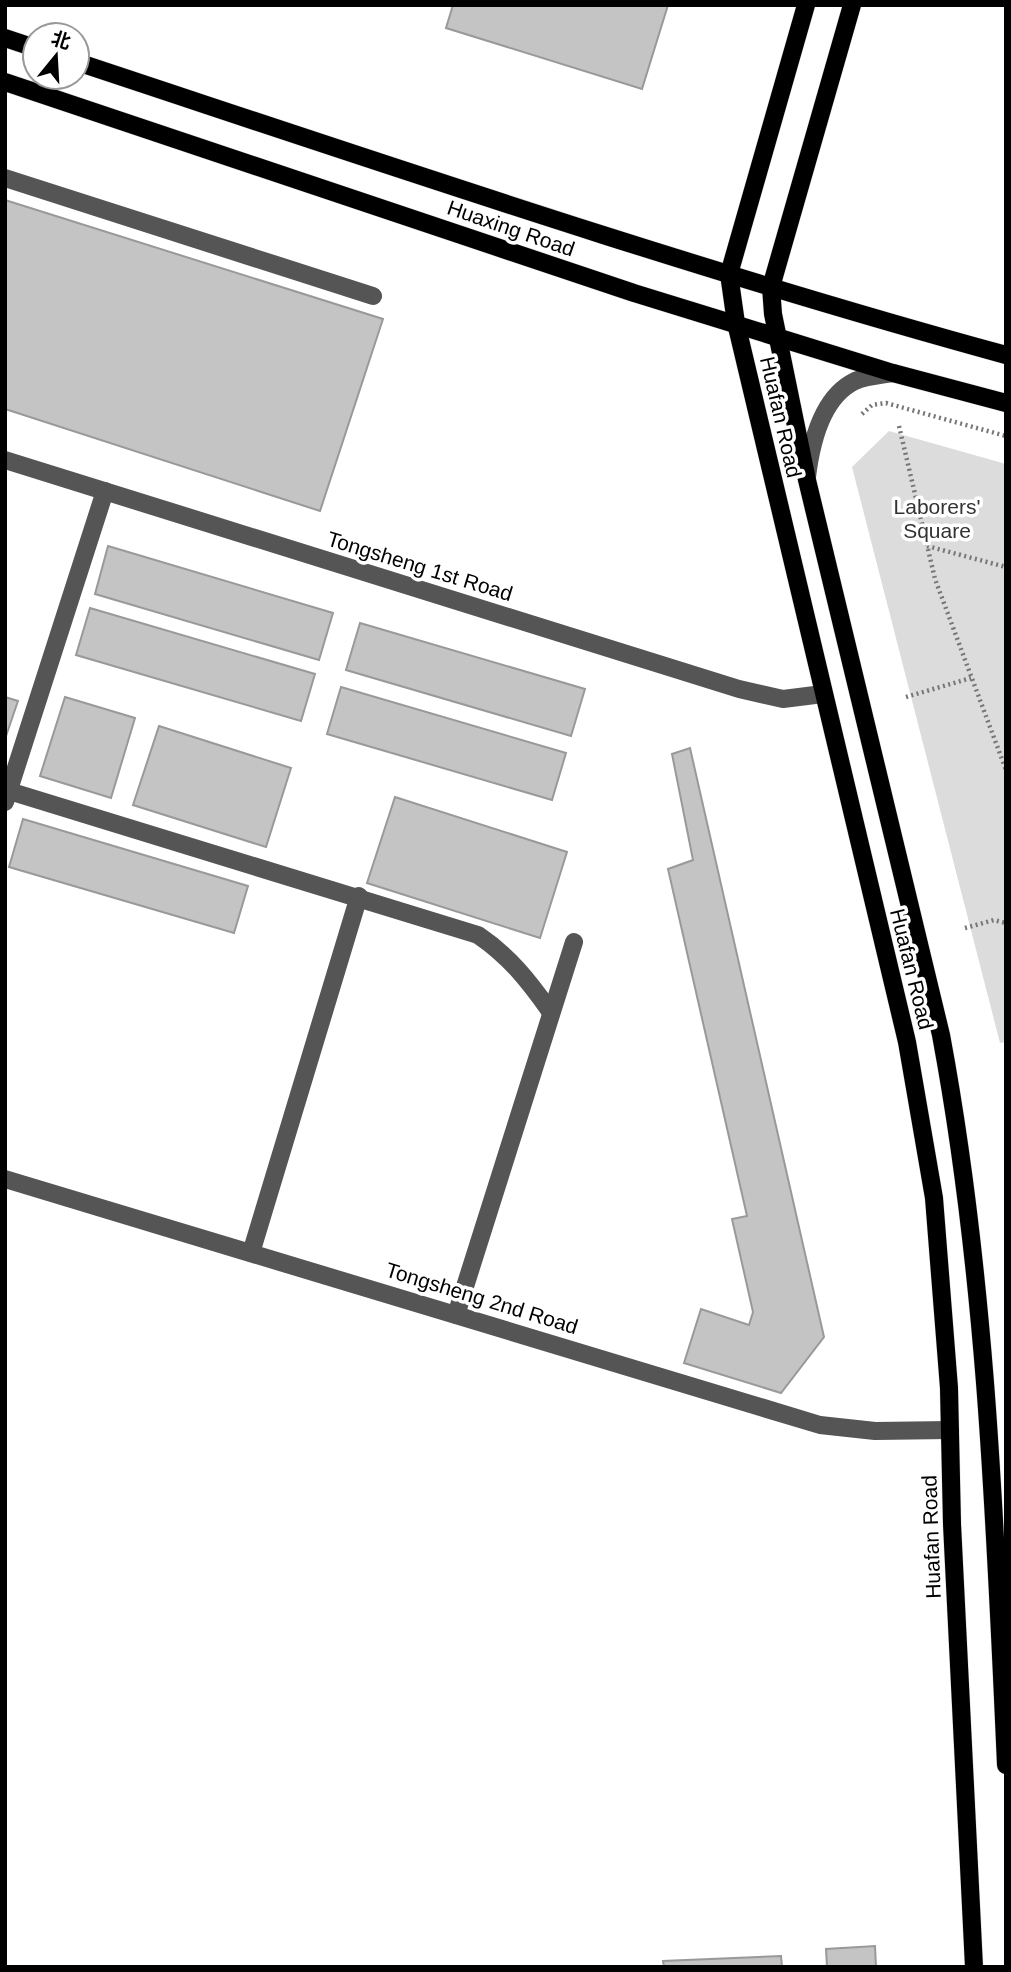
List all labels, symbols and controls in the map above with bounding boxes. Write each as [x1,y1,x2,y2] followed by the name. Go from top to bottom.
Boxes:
[21,21,91,91] north arrow
[49,27,73,53] text: 北
[444,195,578,261] street label: Huaxing Road
[756,354,806,480] street label: Huafan Road
[894,495,980,542] park label: Laborers' Square
[325,527,515,605] street label: Tongsheng 1st Road
[886,906,938,1032] street label: Huafan Road
[383,1258,581,1338] street label: Tongsheng 2nd Road
[917,1475,945,1599] street label: Huafan Road

